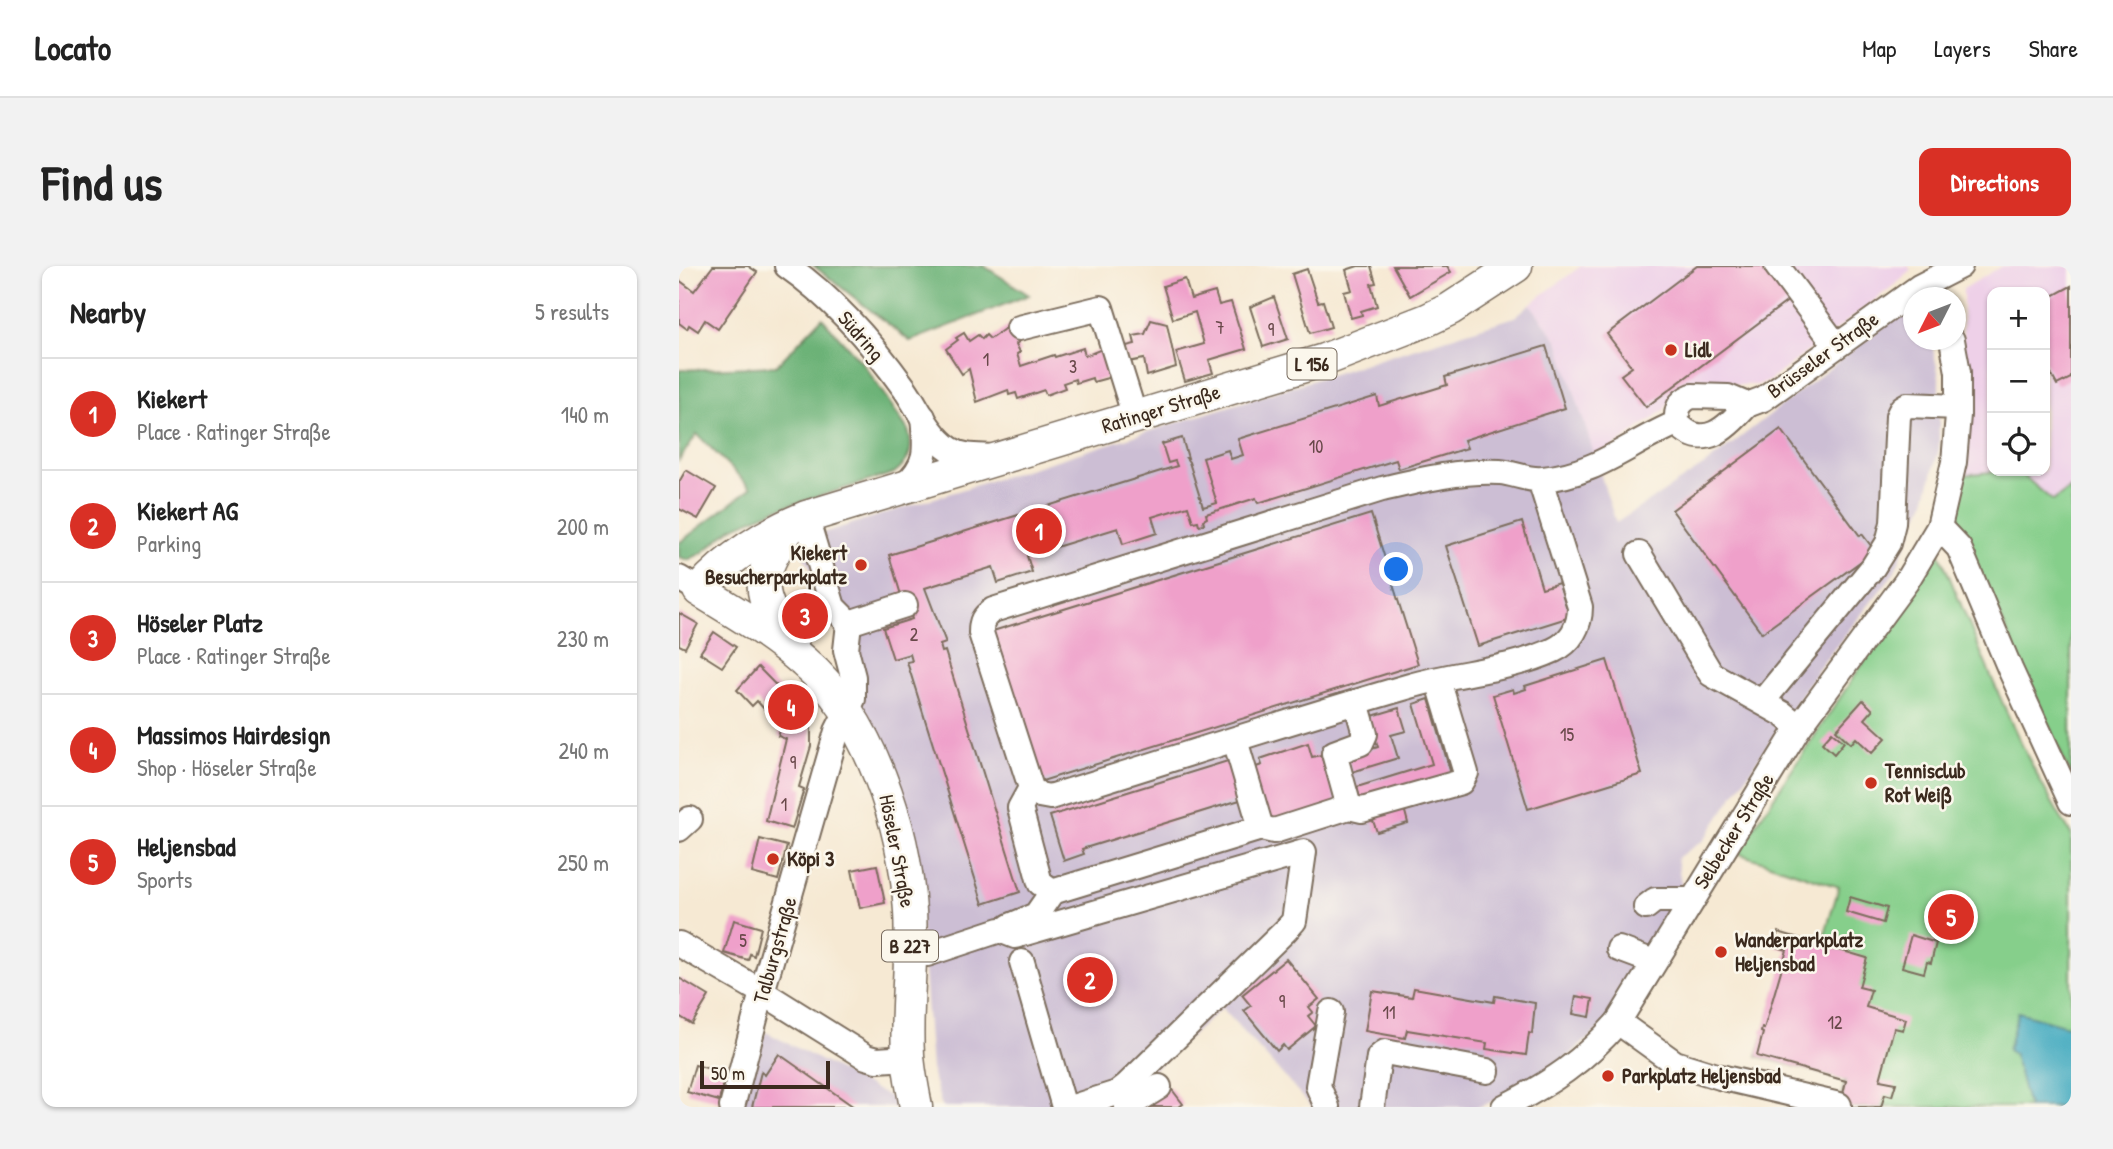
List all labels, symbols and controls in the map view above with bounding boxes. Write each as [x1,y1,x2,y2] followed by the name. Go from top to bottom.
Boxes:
[35,26,111,70] text: Locato
[1862,32,1896,64] text: Map
[1934,32,1991,64] text: Layers
[2029,32,2078,64] text: Share
[1919,148,2071,216] button: Directions
[42,149,162,215] text: Find us
[1903,287,1966,350] north arrow
[1987,287,2050,476] map controls
[1987,287,2050,350] button: +
[70,292,146,332] text: Nearby
[535,296,609,327] text: 5 results
[831,304,891,367] street label: Südring
[1761,304,1884,405] street label: Brüsseler Straße
[1216,315,1225,340] house number: 7
[1268,317,1275,342] house number: 9
[1685,335,1712,364] place label: Lidl
[1663,342,1679,358] marker: Lidl
[983,347,989,372] house number: 1
[1287,348,1337,380] road number: L 156
[1987,350,2050,413] button: −
[1069,354,1077,379] house number: 3
[1098,377,1224,440] street label: Ratinger Straße
[137,381,207,416] text: Kiekert
[89,399,97,430] text: 1
[561,399,609,430] text: 140 m
[1987,413,2050,476] button: locate
[137,416,331,447] text: Place · Ratinger Straße
[1309,434,1323,459] house number: 10
[137,493,238,528] text: Kiekert AG
[1016,505,1062,557] pin: 1
[88,511,98,542] text: 2
[557,511,609,542] text: 200 m
[137,528,201,559] text: Parking
[705,538,848,592] place label: Kiekert Besucherparkplatz
[1379,552,1413,586] your location
[853,557,869,573] marker: Kiekert Besucherparkplatz
[782,590,828,642] pin: 3
[137,605,263,640] text: Höseler Platz
[910,622,919,647] house number: 2
[88,623,98,654] text: 3
[557,623,609,654] text: 230 m
[137,640,331,671] text: Place · Ratinger Straße
[768,681,814,733] pin: 4
[137,717,331,752] text: Massimos Hairdesign
[1560,722,1574,747] house number: 15
[89,735,97,766] text: 4
[558,735,609,766] text: 240 m
[790,750,797,775] house number: 9
[137,752,317,783] text: Shop · Höseler Straße
[1884,756,1966,810] place label: Tennisclub Rot Weiß
[1686,767,1781,894] street label: Selbecker Straße
[1863,775,1879,791] marker: Tennisclub Rot Weiß
[781,792,787,817] house number: 1
[872,792,923,910] street label: Höseler Straße
[137,829,236,864] text: Heljensbad
[787,844,835,874] place label: Köpi 3
[88,847,98,878] text: 5
[557,847,609,878] text: 250 m
[765,851,781,867] marker: Köpi 3
[137,864,192,895] text: Sports
[1928,891,1974,943] pin: 5
[746,893,804,1006] street label: Talburgstraße
[1735,925,1863,978] place label: Wanderparkplatz Heljensbad
[739,928,747,953] house number: 5
[882,930,938,961] road number: B 227
[1713,944,1729,960] marker: Wanderparkplatz Heljensbad
[1067,954,1113,1006] pin: 2
[1279,989,1286,1014] house number: 9
[1382,1000,1396,1025] house number: 11
[1828,1010,1843,1035] house number: 12
[700,1058,829,1090] scale bar
[711,1060,745,1086] text: 50 m
[1622,1061,1782,1091] place label: Parkplatz Heljensbad
[1600,1068,1616,1084] marker: Parkplatz Heljensbad

